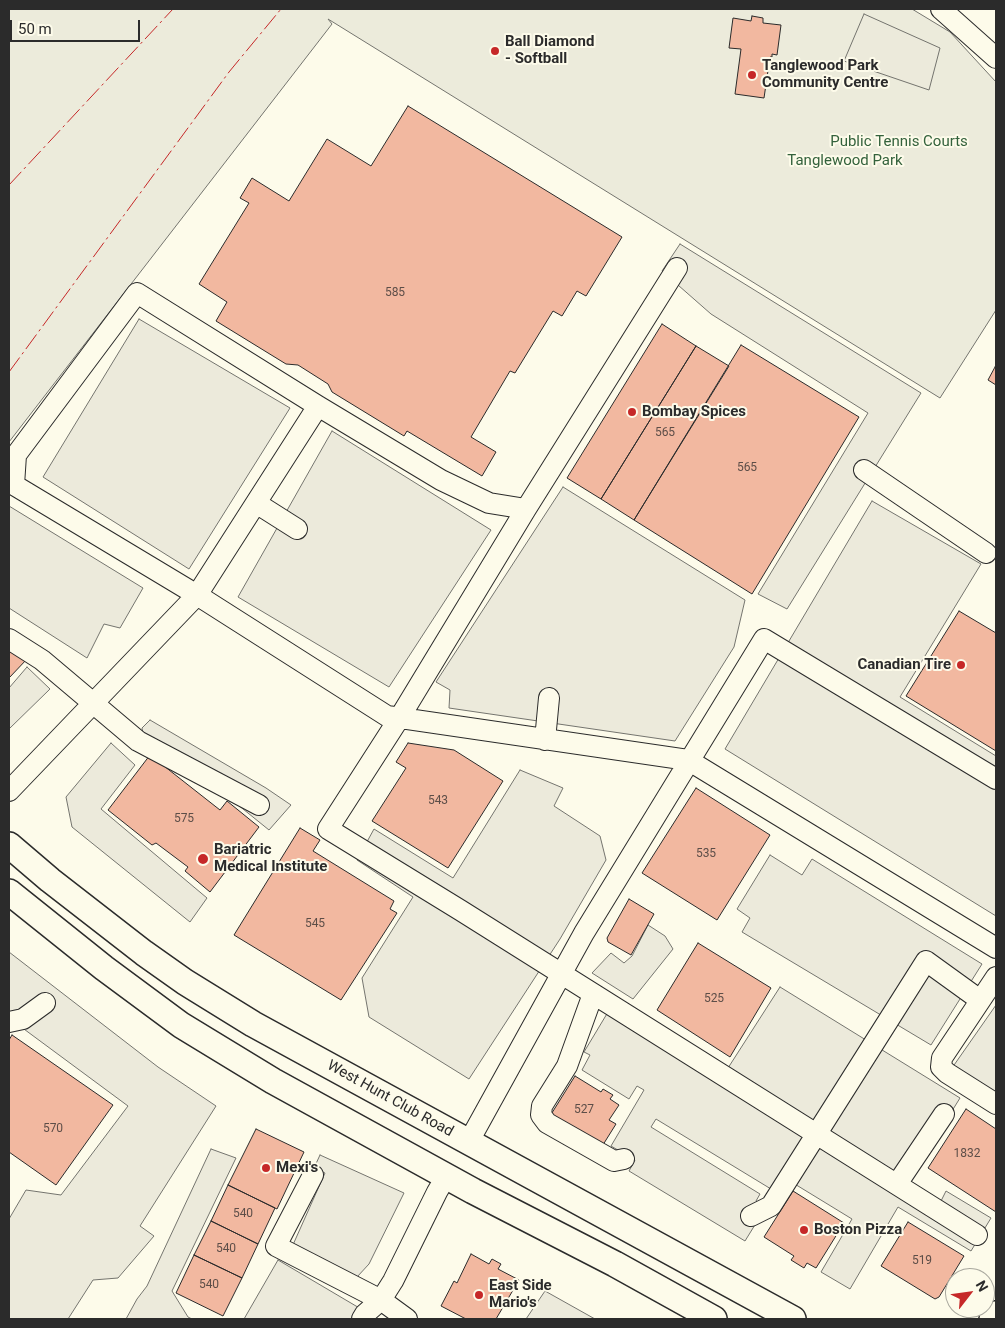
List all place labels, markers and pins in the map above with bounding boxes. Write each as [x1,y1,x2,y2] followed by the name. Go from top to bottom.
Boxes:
[505,33,594,68] place label: Ball Diamond - Softball
[489,45,501,57] marker: Ball Diamond - Softball
[762,57,888,92] place label: Tanglewood Park Community Centre
[746,69,758,81] marker: Tanglewood Park Community Centre
[642,403,746,421] place label: Bombay Spices
[626,406,638,418] marker: Bombay Spices
[857,656,951,674] place label: Canadian Tire
[955,659,967,671] marker: Canadian Tire
[214,841,327,876] place label: Bariatric Medical Institute
[196,852,210,866] marker: Bariatric Medical Institute
[276,1159,318,1177] place label: Mexi's
[260,1162,272,1174] marker: Mexi's
[814,1221,902,1239] place label: Boston Pizza
[798,1224,810,1236] marker: Boston Pizza
[489,1277,552,1312] place label: East Side Mario's
[473,1289,485,1301] marker: East Side Mario's

